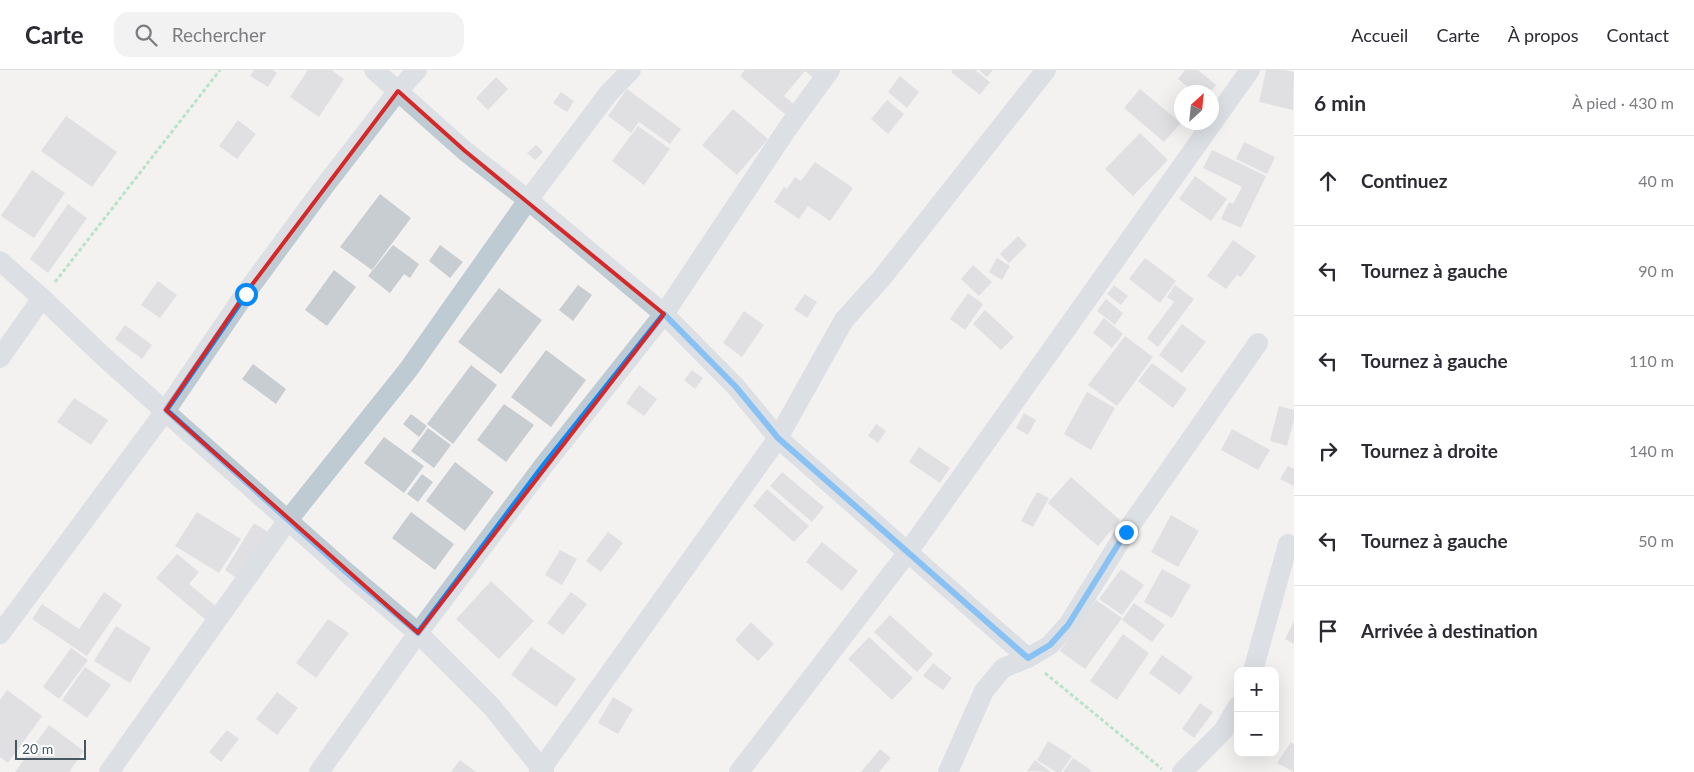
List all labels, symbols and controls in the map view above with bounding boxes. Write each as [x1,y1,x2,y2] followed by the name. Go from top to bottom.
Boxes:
[114,12,464,57] search box
[25,20,84,49] text: Carte
[132,21,160,49] icon: search
[172,23,266,46] text: Rechercher
[1351,24,1408,46] text: Accueil
[1436,24,1480,46] text: Carte
[1508,24,1579,46] text: À propos
[1607,24,1669,46] text: Contact
[1174,85,1219,130] north arrow
[1314,90,1366,115] text: 6 min
[1572,93,1674,112] text: À pied · 430 m
[1314,167,1342,195] icon: ahead
[1361,169,1447,192] text: Continuez
[1638,171,1674,190] text: 40 m
[1314,257,1342,285] icon: left
[1361,259,1508,282] text: Tournez à gauche
[1638,261,1674,280] text: 90 m
[235,283,258,306] route start
[1314,347,1342,375] icon: left
[1361,349,1508,372] text: Tournez à gauche
[1629,351,1674,370] text: 110 m
[1314,437,1342,465] icon: right
[1361,439,1498,462] text: Tournez à droite
[1629,441,1674,460] text: 140 m
[1115,521,1138,544] route end
[1314,527,1342,555] icon: left
[1361,529,1508,552] text: Tournez à gauche
[1638,531,1674,550] text: 50 m
[1314,617,1342,645] icon: arrive
[1361,619,1538,642] text: Arrivée à destination
[1234,667,1279,757] map controls
[1234,667,1279,712] button: +
[1234,712,1279,757] button: −
[15,737,86,760] scale bar
[22,740,53,757] text: 20 m

